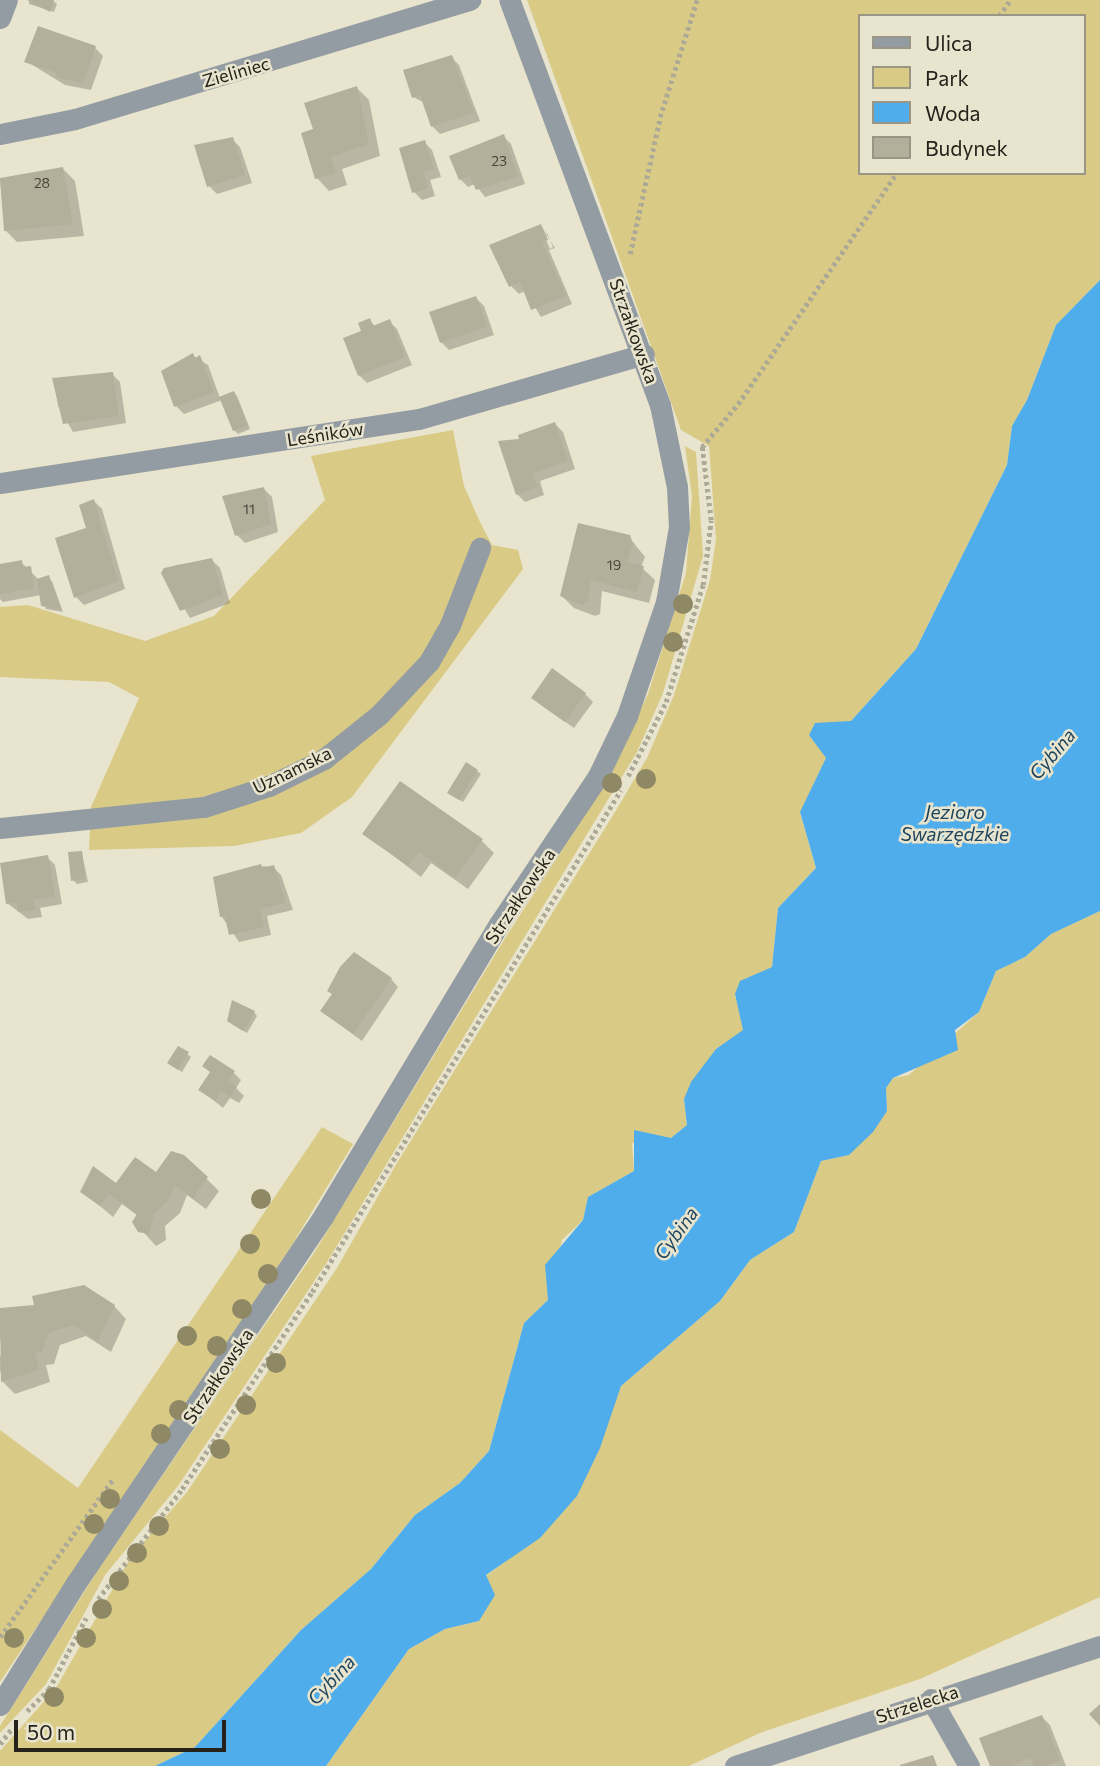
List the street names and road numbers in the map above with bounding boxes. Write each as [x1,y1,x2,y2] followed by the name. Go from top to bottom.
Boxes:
[200,52,272,92] street label: Zieliniec
[605,276,663,386] street label: Strzałkowska
[285,417,365,451] street label: Leśników
[249,742,335,798] street label: Uznamska
[480,844,560,948] street label: Strzałkowska
[178,1324,258,1428] street label: Strzałkowska
[873,1681,961,1727] street label: Strzelecka

